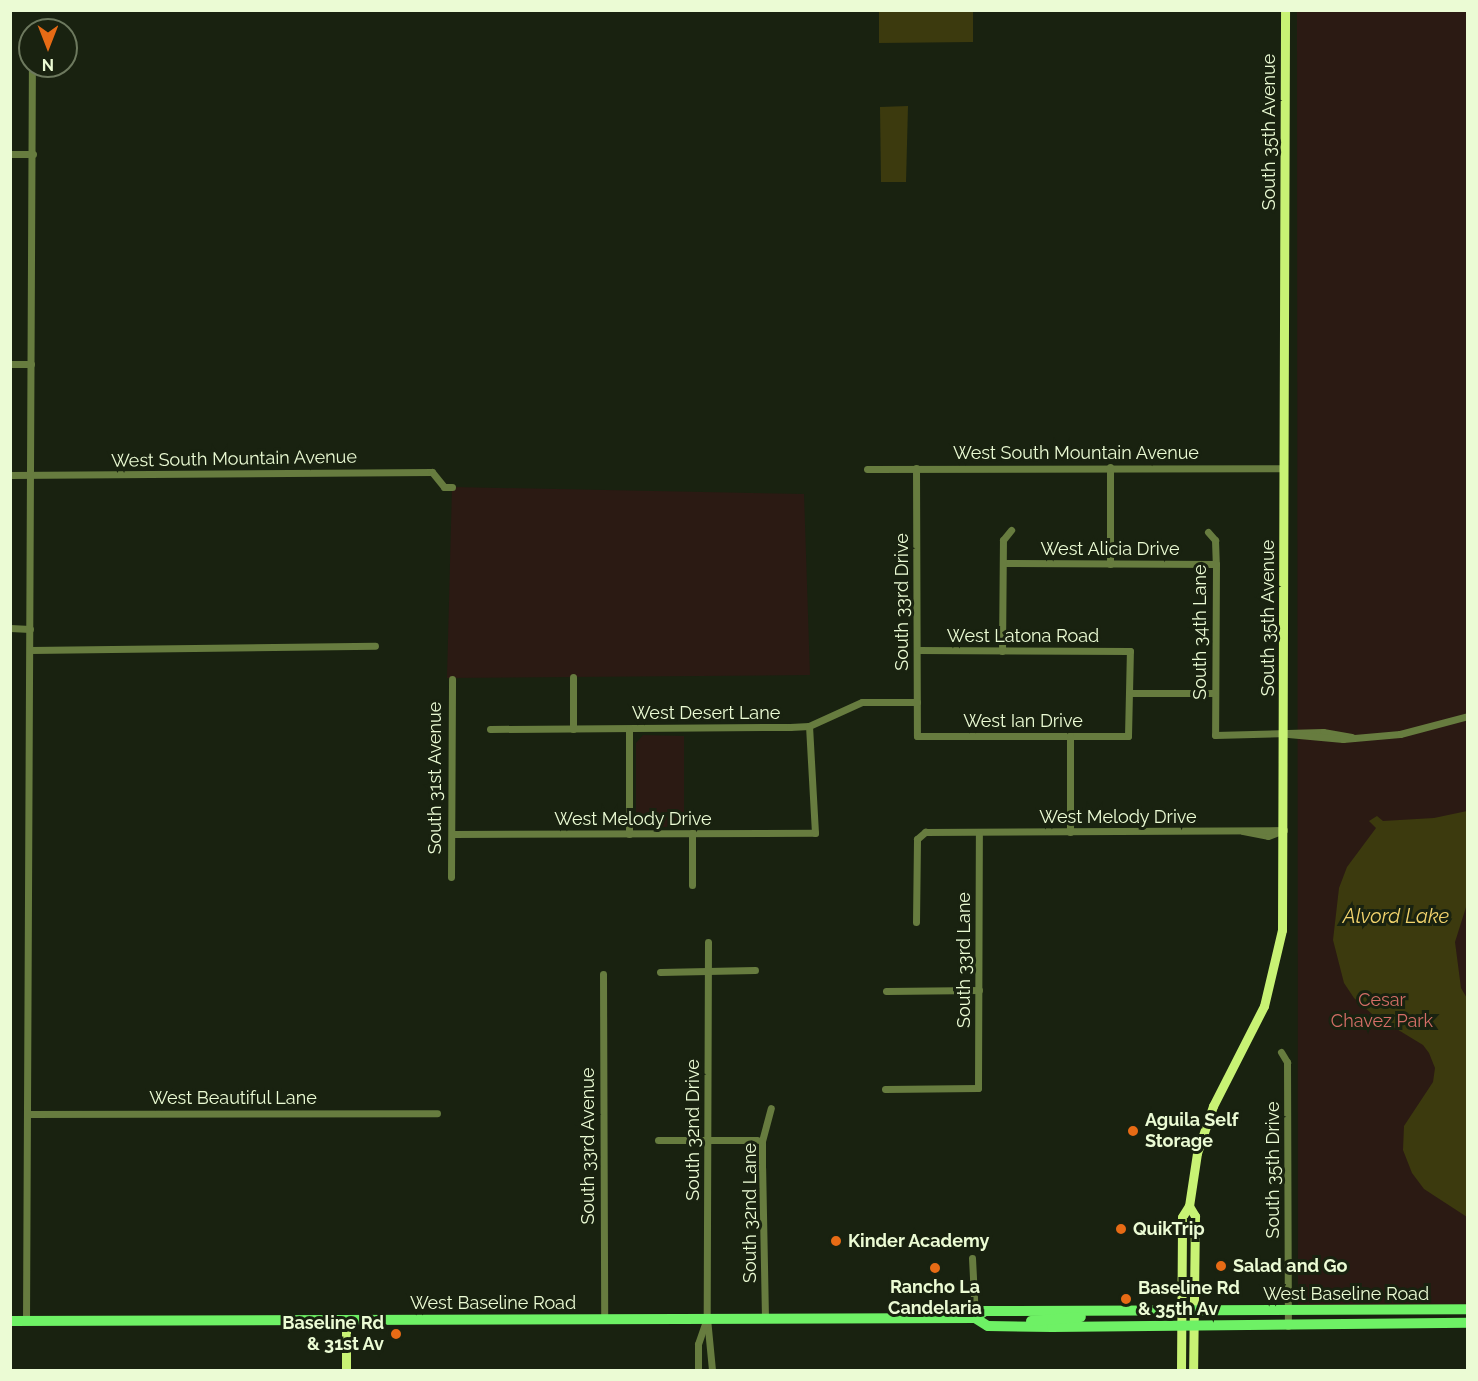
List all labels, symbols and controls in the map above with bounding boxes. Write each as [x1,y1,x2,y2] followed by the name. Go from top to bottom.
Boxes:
[18,18,78,78] north arrow
[1258,53,1280,211] street label: South 35th Avenue
[42,55,54,74] text: N
[953,442,1199,464] street label: West South Mountain Avenue
[111,446,357,472] street label: West South Mountain Avenue
[891,533,913,671] street label: South 33rd Drive
[1040,538,1180,560] street label: West Alicia Drive
[1257,539,1279,697] street label: South 35th Avenue
[1189,564,1211,700] street label: South 34th Lane
[947,625,1099,647] street label: West Latona Road
[424,701,446,855] street label: South 31st Avenue
[632,702,780,724] street label: West Desert Lane
[963,710,1083,732] street label: West Ian Drive
[1039,806,1197,828] street label: West Melody Drive
[554,808,712,830] street label: West Melody Drive
[953,892,975,1028] street label: South 33rd Lane
[1343,904,1449,928] water label: Alvord Lake
[1331,990,1433,1032] park label: Cesar Chavez Park
[682,1059,704,1201] street label: South 32nd Drive
[577,1067,599,1225] street label: South 33rd Avenue
[149,1087,317,1109] street label: West Beautiful Lane
[1262,1102,1284,1238] street label: South 35th Drive
[1145,1110,1238,1152] place label: Aguila Self Storage
[1126,1124,1140,1138] marker: Aguila Self Storage
[739,1143,761,1283] street label: South 32nd Lane
[1133,1218,1205,1240] place label: QuikTrip
[1114,1222,1128,1236] marker: QuikTrip
[848,1230,990,1252] place label: Kinder Academy
[829,1234,843,1248] marker: Kinder Academy
[1233,1255,1347,1277] place label: Salad and Go
[1214,1259,1228,1273] marker: Salad and Go
[928,1261,942,1275] marker: Rancho La Candelaria
[888,1277,982,1320] place label: Rancho La Candelaria
[1138,1278,1240,1320] place label: Baseline Rd & 35th Av
[1263,1283,1429,1305] street label: West Baseline Road
[410,1292,576,1314] street label: West Baseline Road
[1119,1292,1133,1306] marker: Baseline Rd & 35th Av
[282,1313,384,1356] place label: Baseline Rd & 31st Av
[389,1327,403,1341] marker: Baseline Rd & 31st Av

